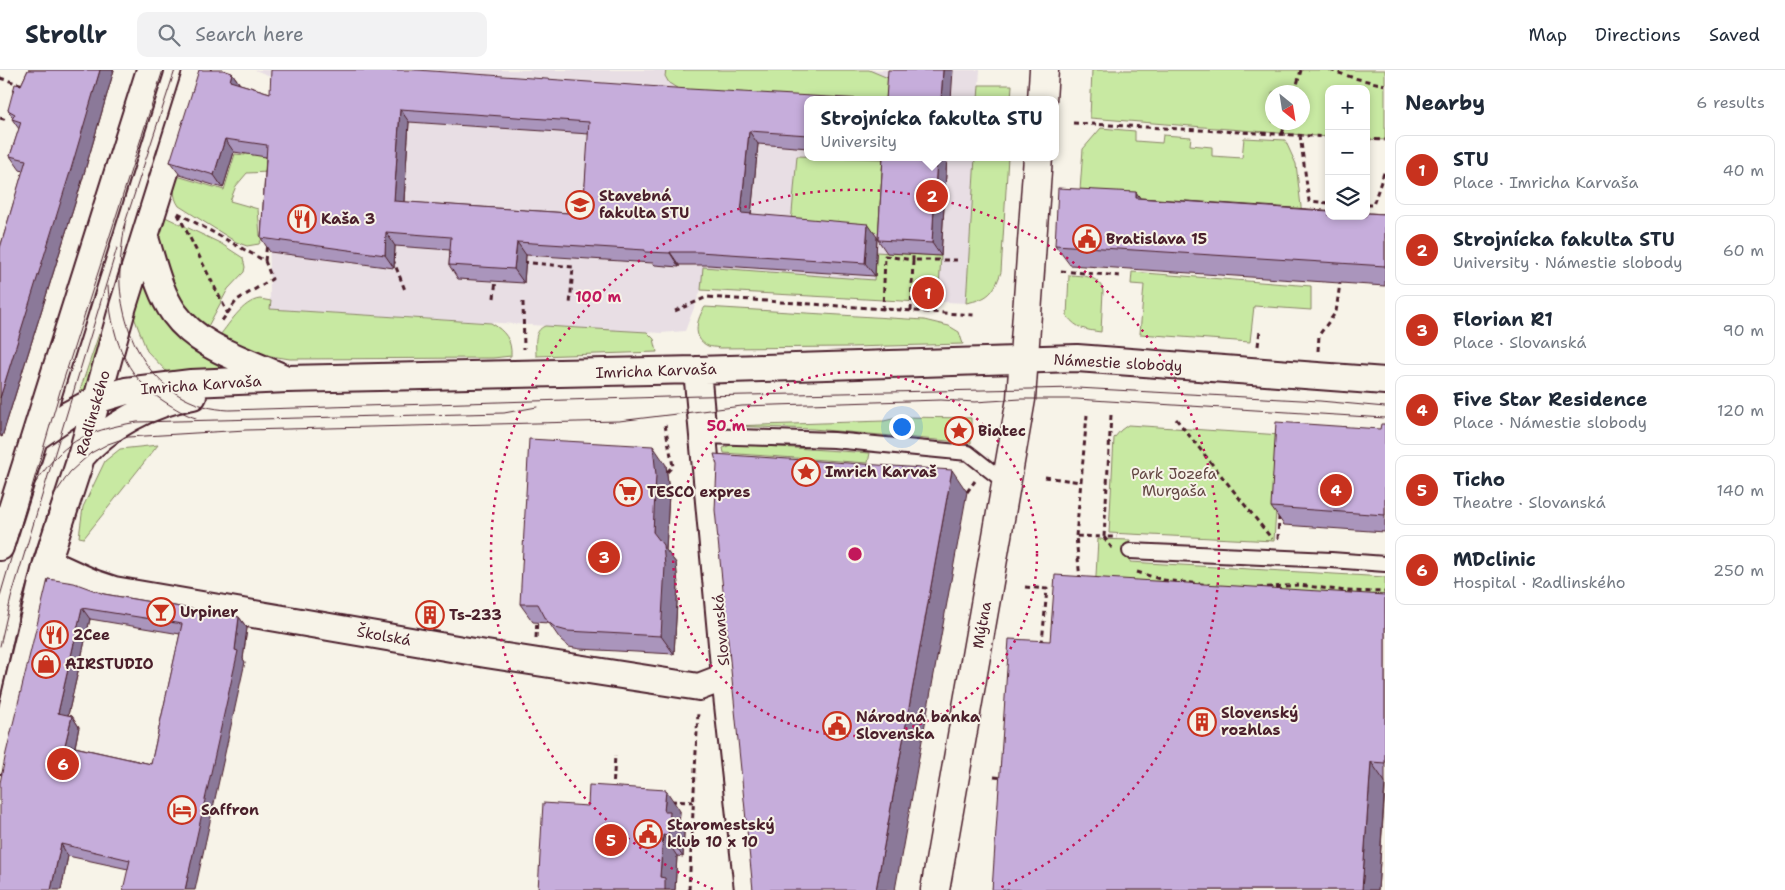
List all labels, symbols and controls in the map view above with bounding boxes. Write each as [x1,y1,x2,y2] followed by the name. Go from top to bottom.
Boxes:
[137,12,487,57] search box
[25,19,107,51] text: Strollr
[155,21,183,49] icon: search
[195,22,304,47] text: Search here
[1529,23,1567,47] text: Map
[1595,23,1681,47] text: Directions
[1709,23,1760,47] text: Saved
[1265,85,1310,130] north arrow
[1325,85,1370,220] map controls
[1325,85,1370,130] button: +
[1405,89,1485,117] text: Nearby
[1696,92,1765,113] text: 6 results
[804,96,1059,161] popup
[821,106,1042,131] text: Strojnícka fakulta STU
[1325,130,1370,175] button: −
[821,131,897,152] text: University
[1453,147,1489,172] text: STU
[1418,160,1426,181] text: 1
[1722,160,1764,181] text: 40 m
[1453,172,1638,193] text: Place · Imricha Karvaša
[1325,175,1370,220] button: layers
[916,177,948,215] pin: 2
[599,186,689,223] place label: Stavebná fakulta STU
[565,190,595,220] school or university icon: Stavebná fakulta STU
[287,204,317,234] restaurant icon: Kaša 3
[321,209,375,229] place label: Kaša 3
[1072,224,1102,254] public building icon: Bratislava 15
[1453,227,1675,252] text: Strojnícka fakulta STU
[1106,229,1207,249] place label: Bratislava 15
[1416,240,1428,261] text: 2
[1723,240,1764,261] text: 60 m
[1453,252,1683,273] text: University · Námestie slobody
[912,274,944,312] pin: 1
[575,287,621,307] text: 100 m
[1453,307,1553,332] text: Florian R1
[1416,320,1428,341] text: 3
[1723,320,1764,341] text: 90 m
[1453,332,1586,353] text: Place · Slovanská
[1053,350,1183,376] street label: Námestie slobody
[595,359,718,383] street label: Imricha Karvaša
[71,368,115,458] street label: Radlinského
[140,371,263,399] street label: Imricha Karvaša
[1453,387,1647,412] text: Five Star Residence
[1416,400,1428,421] text: 4
[1717,400,1764,421] text: 120 m
[1453,412,1647,433] text: Place · Námestie slobody
[889,414,915,440] your location
[707,416,746,436] text: 50 m
[944,416,974,446] place icon: Biatec
[978,421,1026,441] place label: Biatec
[791,457,821,487] place icon: Imrich Karvaš
[825,462,937,482] place label: Imrich Karvaš
[1131,464,1218,501] park label: Park Jozefa Murgaša
[1453,467,1505,492] text: Ticho
[1320,471,1352,509] pin: 4
[613,477,643,507] supermarket icon: TESCO expres
[1417,480,1427,501] text: 5
[1717,480,1764,501] text: 140 m
[647,482,751,502] place label: TESCO expres
[1453,492,1606,513] text: Theatre · Slovanská
[588,538,620,576] pin: 3
[846,545,864,563] centre of rings
[1453,547,1536,572] text: MDclinic
[1416,560,1428,581] text: 6
[1713,560,1764,581] text: 250 m
[1453,572,1626,593] text: Hospital · Radlinského
[708,592,734,667] street label: Slovanská
[146,597,176,627] bar icon: Urpiner
[968,599,996,650] street label: Mýtna
[415,600,445,630] building icon: Ts-233
[180,602,238,622] place label: Urpiner
[449,605,502,625] place label: Ts-233
[39,620,69,650] restaurant icon: 2Cee
[355,620,413,651] street label: Školská
[73,625,110,645] place label: 2Cee
[31,649,61,679] shop icon: AIRSTUDIO
[65,654,154,674] place label: AIRSTUDIO
[1221,703,1298,740] place label: Slovenský rozhlas
[856,707,981,744] place label: Národná banka Slovenska
[1187,707,1217,737] building icon: Slovenský rozhlas
[822,711,852,741] public building icon: Národná banka Slovenska
[47,745,79,783] pin: 6
[167,795,197,825] hotel icon: Saffron
[201,800,259,820] place label: Saffron
[667,815,775,852] place label: Staromestský klub 10 x 10
[633,819,663,849] public building icon: Staromestský klub 10 x 10
[595,821,627,859] pin: 5

